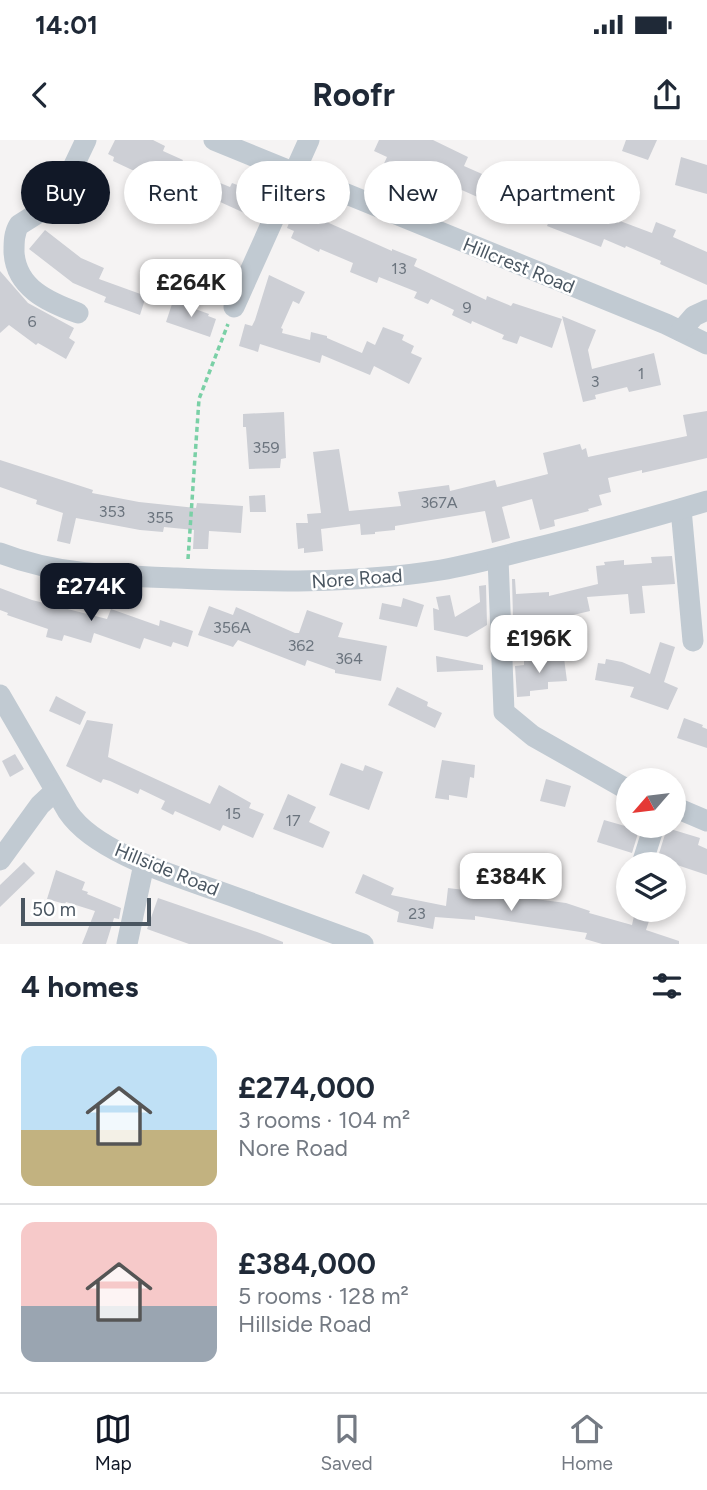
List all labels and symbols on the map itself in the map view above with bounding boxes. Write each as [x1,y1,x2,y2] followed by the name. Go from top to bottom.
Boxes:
[460,233,578,298] street label: Hillcrest Road
[391,259,407,278] house number: 13
[142,260,240,319] pin: £264K
[462,298,472,317] house number: 9
[27,312,37,331] house number: 6
[638,364,644,383] house number: 1
[591,372,599,391] house number: 3
[253,438,279,457] house number: 359
[420,493,458,512] house number: 367A
[99,502,125,521] house number: 353
[146,508,174,527] house number: 355
[42,564,140,623] pin: £274K
[311,564,403,593] street label: Nore Road
[490,616,588,675] pin: £196K
[213,618,251,637] house number: 356A
[288,636,314,655] house number: 362
[335,649,363,668] house number: 364
[616,768,686,838] north arrow
[225,804,241,823] house number: 15
[285,811,301,830] house number: 17
[111,838,222,901] street label: Hillside Road
[462,854,560,913] pin: £384K
[21,895,150,927] scale bar
[408,904,426,923] house number: 23

